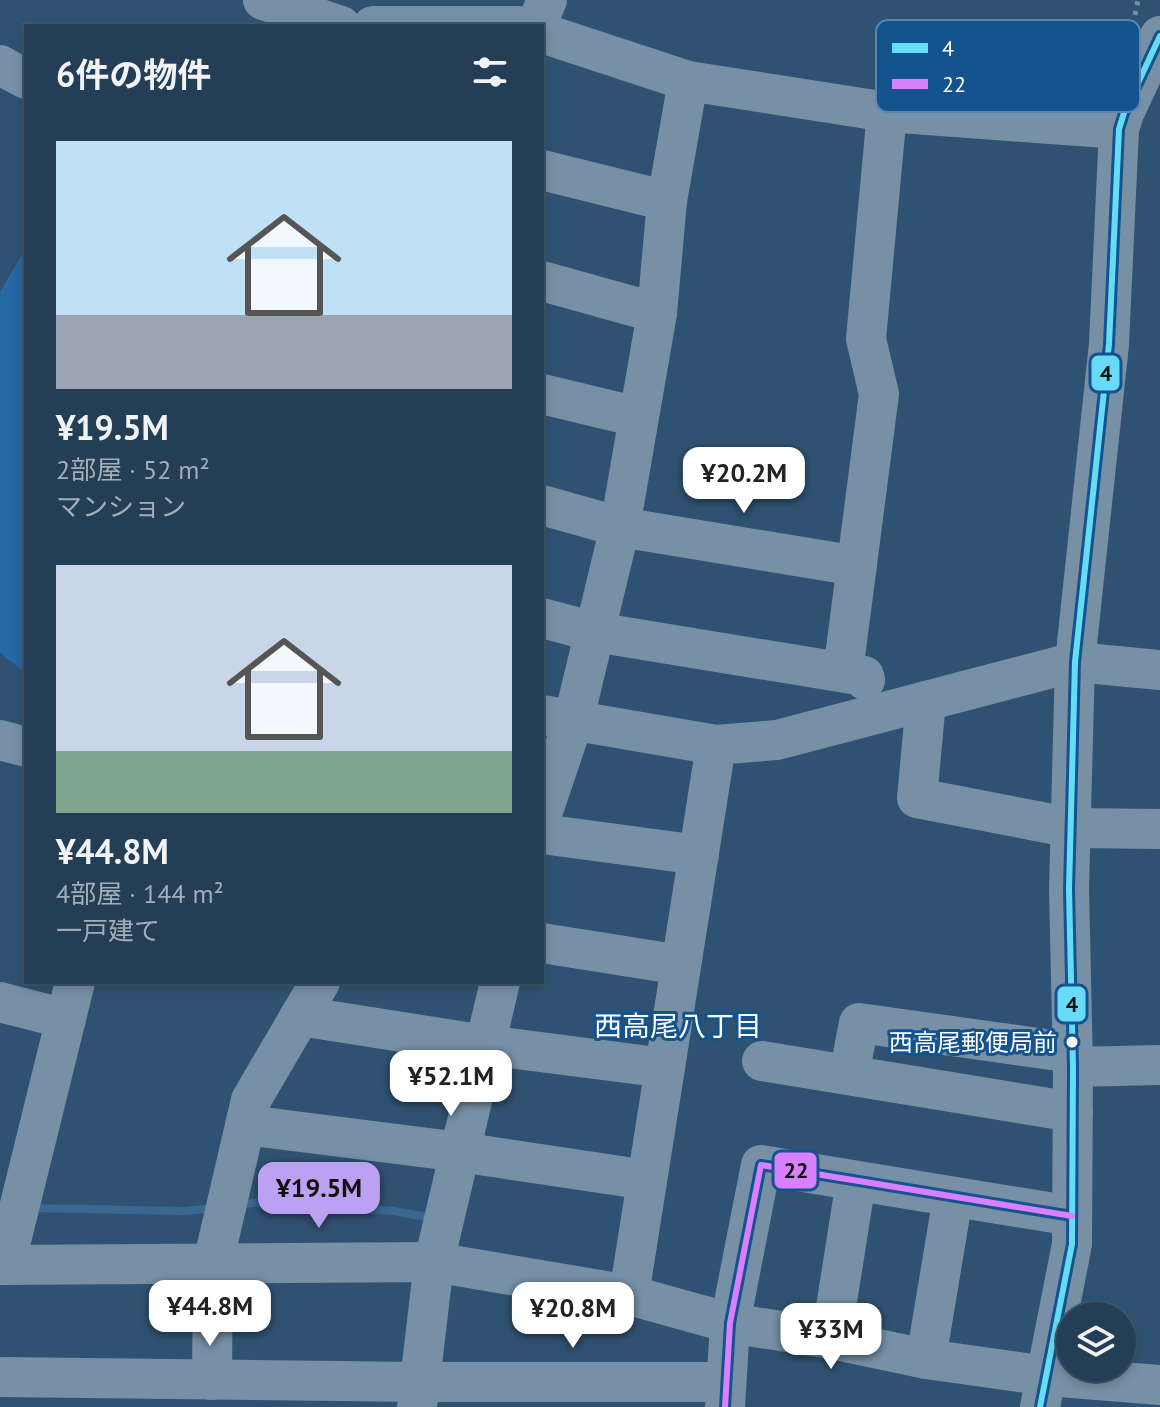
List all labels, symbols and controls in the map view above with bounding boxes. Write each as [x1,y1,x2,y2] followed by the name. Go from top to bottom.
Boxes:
[876,20,1140,112] legend
[942,34,954,62] text: 4
[468,50,512,94] icon: filters
[56,52,211,96] text: 6件の物件
[942,70,966,98] text: 22
[212,193,356,337] icon: home
[1090,354,1121,392] line badge: 4
[1100,359,1113,387] text: 4
[56,405,169,449] text: ¥19.5M
[679,447,809,515] pin: ¥20.2M
[56,453,210,486] text: 2部屋 · 52 m²
[701,456,787,489] text: ¥20.2M
[56,490,186,523] text: マンション
[212,617,356,761] icon: home
[56,829,169,873] text: ¥44.8M
[56,877,224,910] text: 4部屋 · 144 m²
[56,914,160,947] text: 一戸建て
[1056,985,1087,1023] line badge: 4
[1066,990,1079,1018] text: 4
[594,1007,762,1044] district label: 西高尾八丁目
[889,1027,1057,1058] place label: 西高尾郵便局前
[1064,1034,1080,1050] marker: 西高尾郵便局前
[386,1050,516,1118] pin: ¥52.1M
[408,1059,494,1092] text: ¥52.1M
[773,1151,818,1190] line badge: 22
[784,1156,808,1184] text: 22
[254,1162,384,1230] pin: ¥19.5M
[276,1171,362,1204] text: ¥19.5M
[145,1280,275,1348] pin: ¥44.8M
[508,1282,638,1350] pin: ¥20.8M
[167,1289,253,1322] text: ¥44.8M
[530,1291,616,1324] text: ¥20.8M
[1056,1302,1136,1382] map controls
[1056,1302,1136,1382] button: layers
[784,1303,878,1371] pin: ¥33M
[798,1312,864,1345] text: ¥33M

